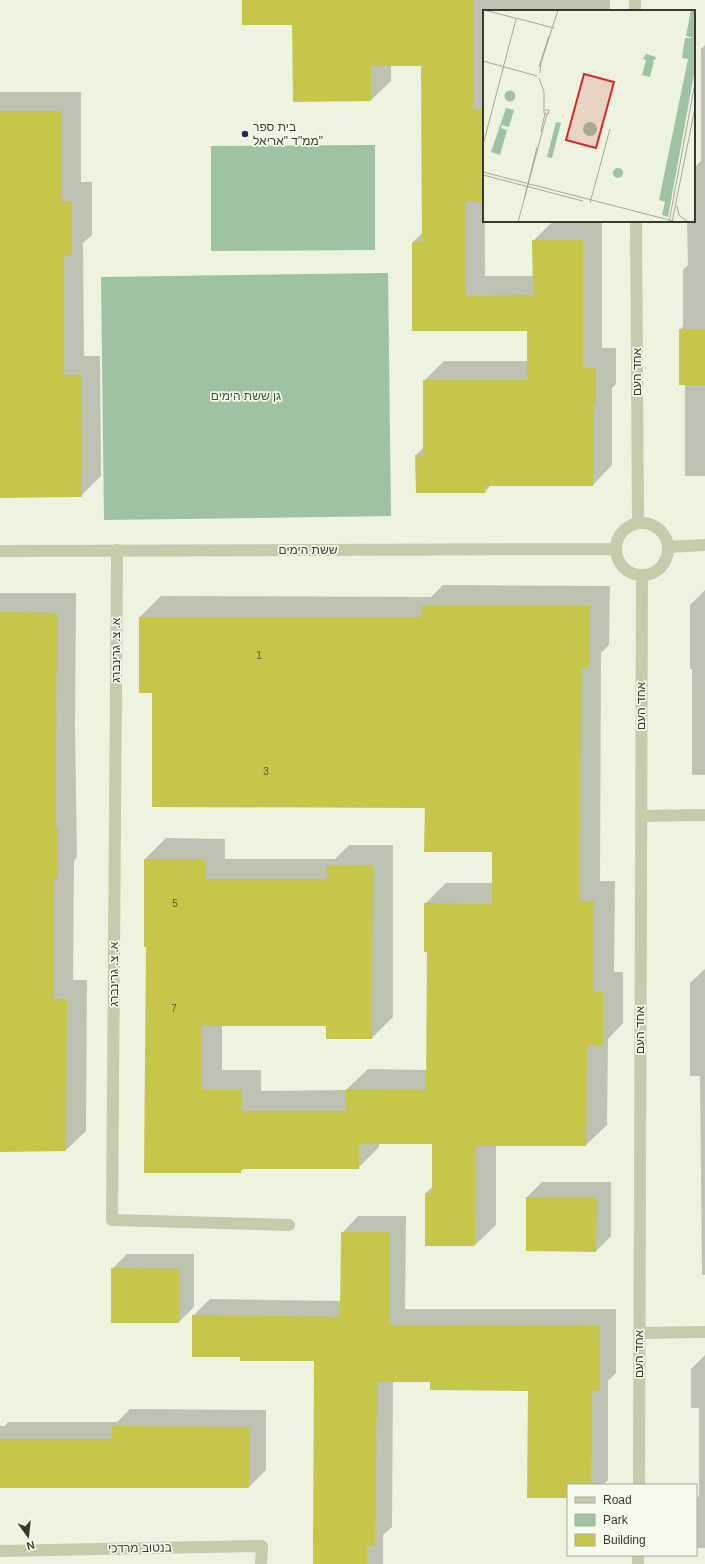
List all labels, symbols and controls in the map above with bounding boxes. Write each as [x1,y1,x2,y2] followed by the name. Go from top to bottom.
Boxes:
[483,10,695,222] inset map
[253,120,323,148] place label: בית ספר ממ"ד "אריאל"
[240,129,250,139] marker: בית ספר ממ"ד "אריאל"
[630,347,644,396] street label: אחד העם
[211,389,281,403] park label: גן ששת הימים
[279,543,338,557] street label: ששת הימים
[109,617,123,682] street label: א. צ. גרינברג
[256,650,262,661] house number: 1
[634,681,648,730] street label: אחד העם
[263,766,269,777] house number: 3
[172,898,178,909] house number: 5
[107,941,121,1006] street label: א. צ. גרינברג
[171,1003,177,1014] house number: 7
[633,1005,647,1054] street label: אחד העם
[632,1329,646,1378] street label: אחד העם
[567,1484,697,1556] legend
[603,1493,632,1507] text: Road
[603,1513,629,1527] text: Park
[8,1516,48,1556] north arrow
[603,1533,646,1547] text: Building
[25,1539,36,1552] text: N
[108,1540,172,1556] street label: בנטוב מרדכי

